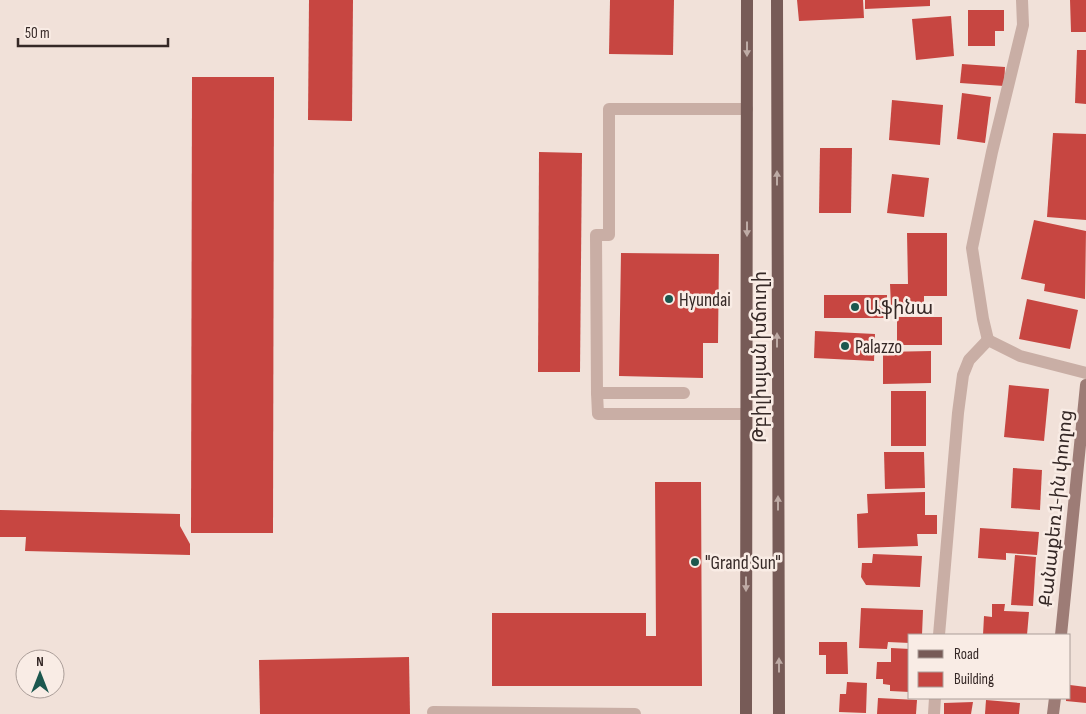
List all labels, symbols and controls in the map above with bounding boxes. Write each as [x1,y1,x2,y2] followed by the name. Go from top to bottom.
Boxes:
[18,15,168,47] scale bar
[25,24,50,43] text: 50 m
[743,41,751,57] one-way arrow
[773,170,781,186] one-way arrow
[743,221,751,237] one-way arrow
[749,271,772,443] street label: Թբիլիսյան խճուղի
[679,289,731,312] place label: Hyundai
[663,293,675,305] marker: Hyundai
[865,297,933,320] place label: Աֆինա
[849,301,861,313] marker: Աֆինա
[773,332,781,348] one-way arrow
[855,336,902,359] place label: Palazzo
[839,340,851,352] marker: Palazzo
[1035,409,1078,608] street label: Քանաքեռ 1-ին փողոց
[774,495,782,511] one-way arrow
[705,552,781,575] place label: "Grand Sun"
[689,556,701,568] marker: "Grand Sun"
[742,576,750,592] one-way arrow
[908,634,1071,699] legend
[954,645,979,664] text: Road
[15,649,65,699] north arrow
[36,653,44,670] text: N
[775,657,783,673] one-way arrow
[954,670,994,689] text: Building

